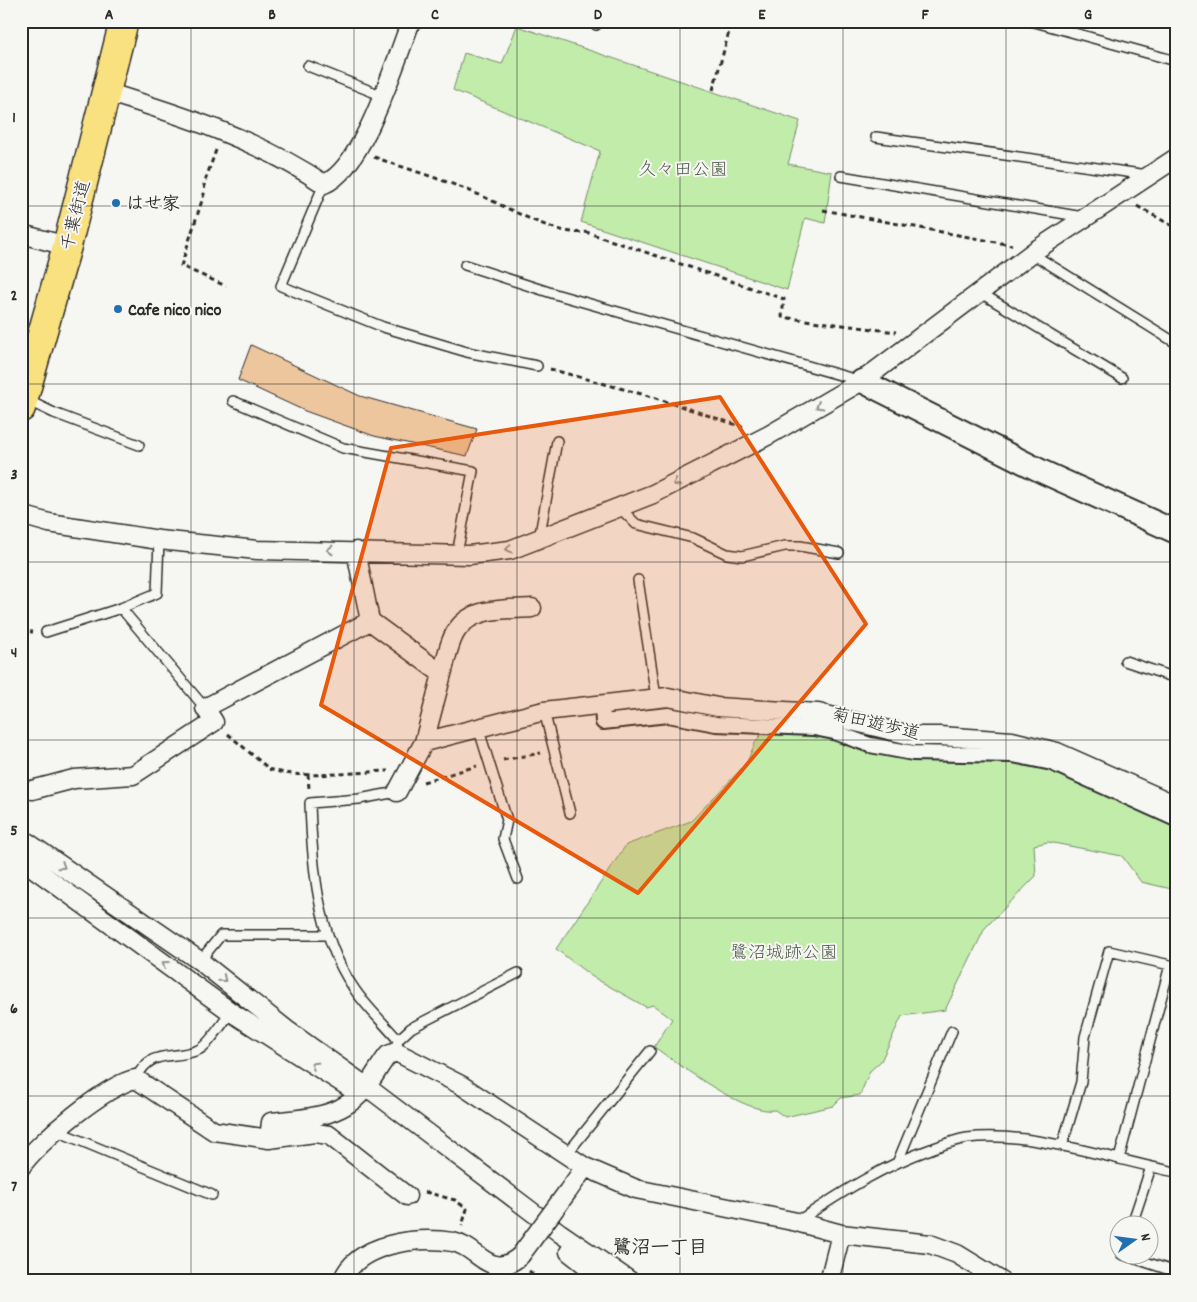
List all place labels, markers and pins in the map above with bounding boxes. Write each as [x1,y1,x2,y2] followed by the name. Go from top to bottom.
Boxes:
[126,193,180,218] place label: はせ家
[110,197,122,209] marker: はせ家
[128,299,222,324] place label: Cafe nico nico
[112,303,124,315] marker: Cafe nico nico

